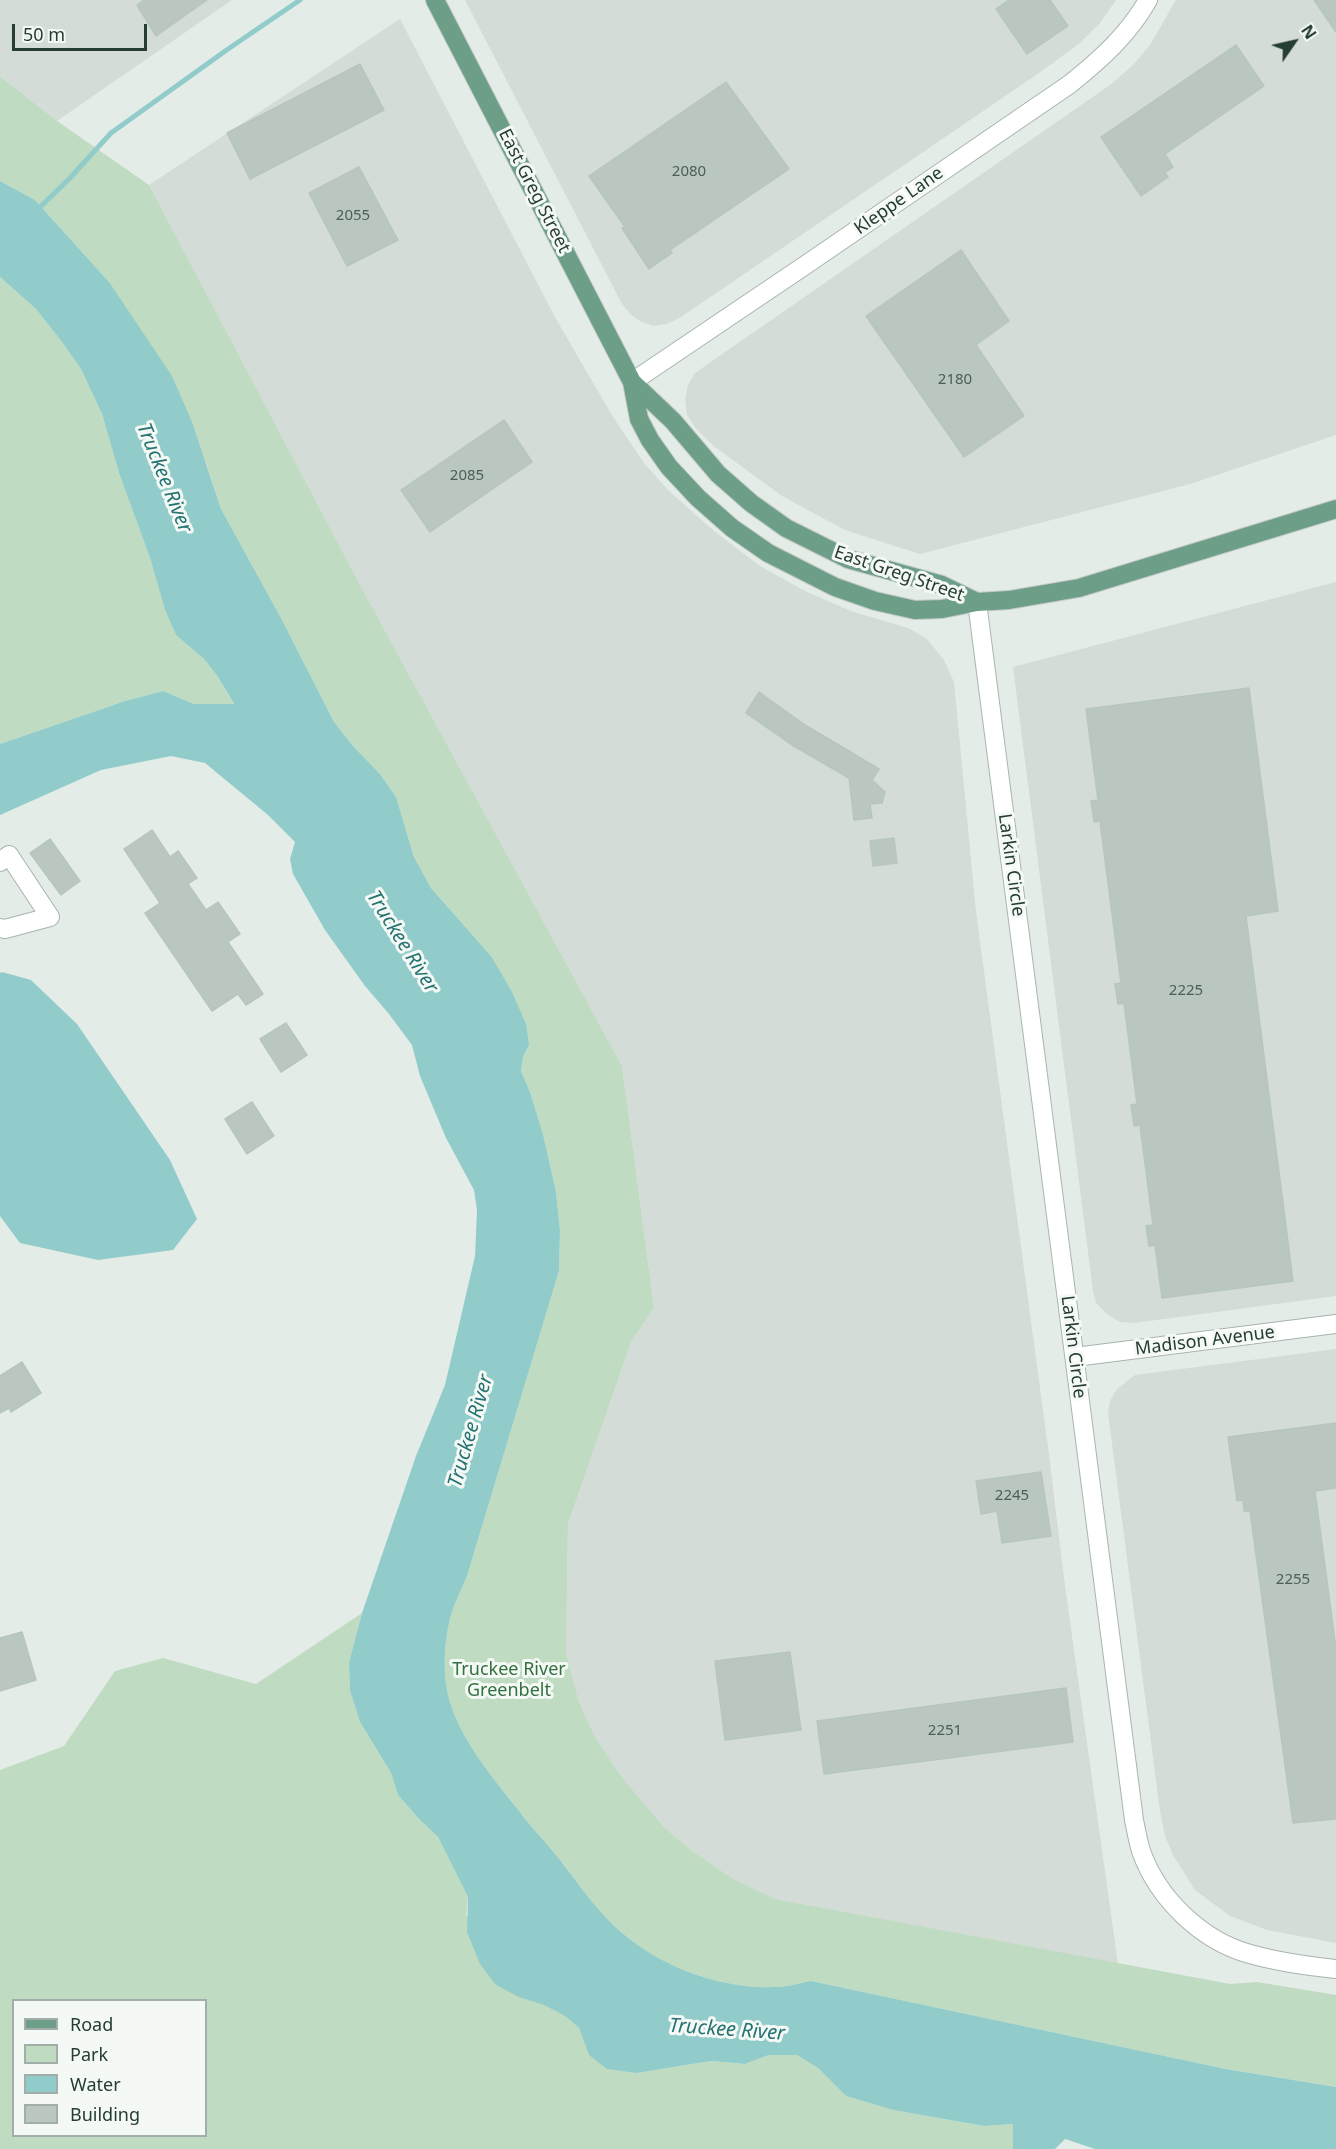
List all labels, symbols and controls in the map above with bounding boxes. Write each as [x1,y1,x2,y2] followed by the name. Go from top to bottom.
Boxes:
[15,12,150,50] scale bar
[1264,12,1324,72] north arrow
[1296,20,1322,43] text: N
[23,22,65,46] text: 50 m
[493,125,575,257] street label: East Greg Street
[850,162,948,240] street label: Kleppe Lane
[672,163,706,181] house number: 2080
[336,207,370,225] house number: 2055
[938,371,972,389] house number: 2180
[131,420,197,536] water label: Truckee River
[450,467,484,485] house number: 2085
[831,542,967,606] street label: East Greg Street
[993,812,1029,918] street label: Larkin Circle
[361,886,443,998] water label: Truckee River
[1169,982,1203,1000] house number: 2225
[1056,1294,1090,1400] street label: Larkin Circle
[1134,1322,1276,1360] street label: Madison Avenue
[443,1372,499,1490] water label: Truckee River
[995,1487,1029,1505] house number: 2245
[1276,1571,1310,1589] house number: 2255
[452,1659,566,1702] park label: Truckee River Greenbelt
[928,1722,962,1740] house number: 2251
[12,1999,207,2137] legend
[70,2012,113,2036] text: Road
[668,2014,786,2046] water label: Truckee River
[70,2042,108,2066] text: Park
[70,2072,121,2096] text: Water
[70,2102,140,2126] text: Building

